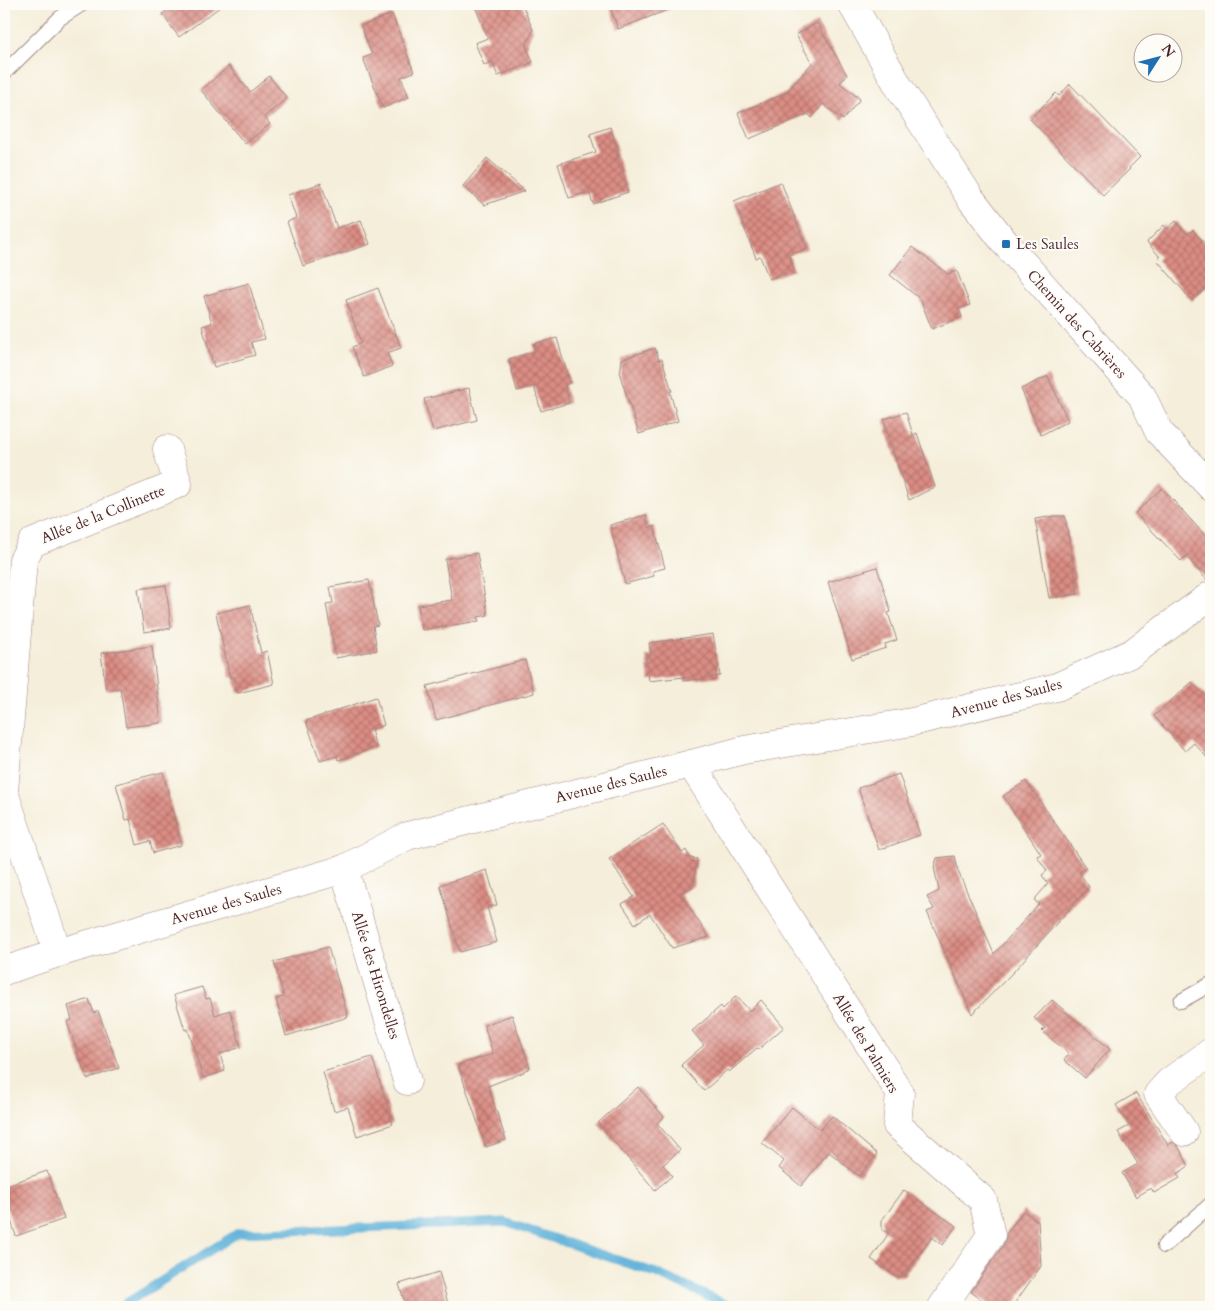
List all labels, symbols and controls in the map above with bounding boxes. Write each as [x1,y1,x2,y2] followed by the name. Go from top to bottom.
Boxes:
[1132,32,1182,82] north arrow
[1157,40,1179,61] text: N
[1016,234,1079,254] place label: Les Saules
[1000,238,1012,250] marker: Les Saules
[1023,265,1131,383] street label: Chemin des Cabrières
[38,480,168,548] street label: Allée de la Collinette
[948,674,1064,722] street label: Avenue des Saules
[553,760,669,808] street label: Avenue des Saules
[168,879,284,929] street label: Avenue des Saules
[347,909,405,1041] street label: Allée des Hirondelles
[828,989,904,1097] street label: Allée des Palmiers

